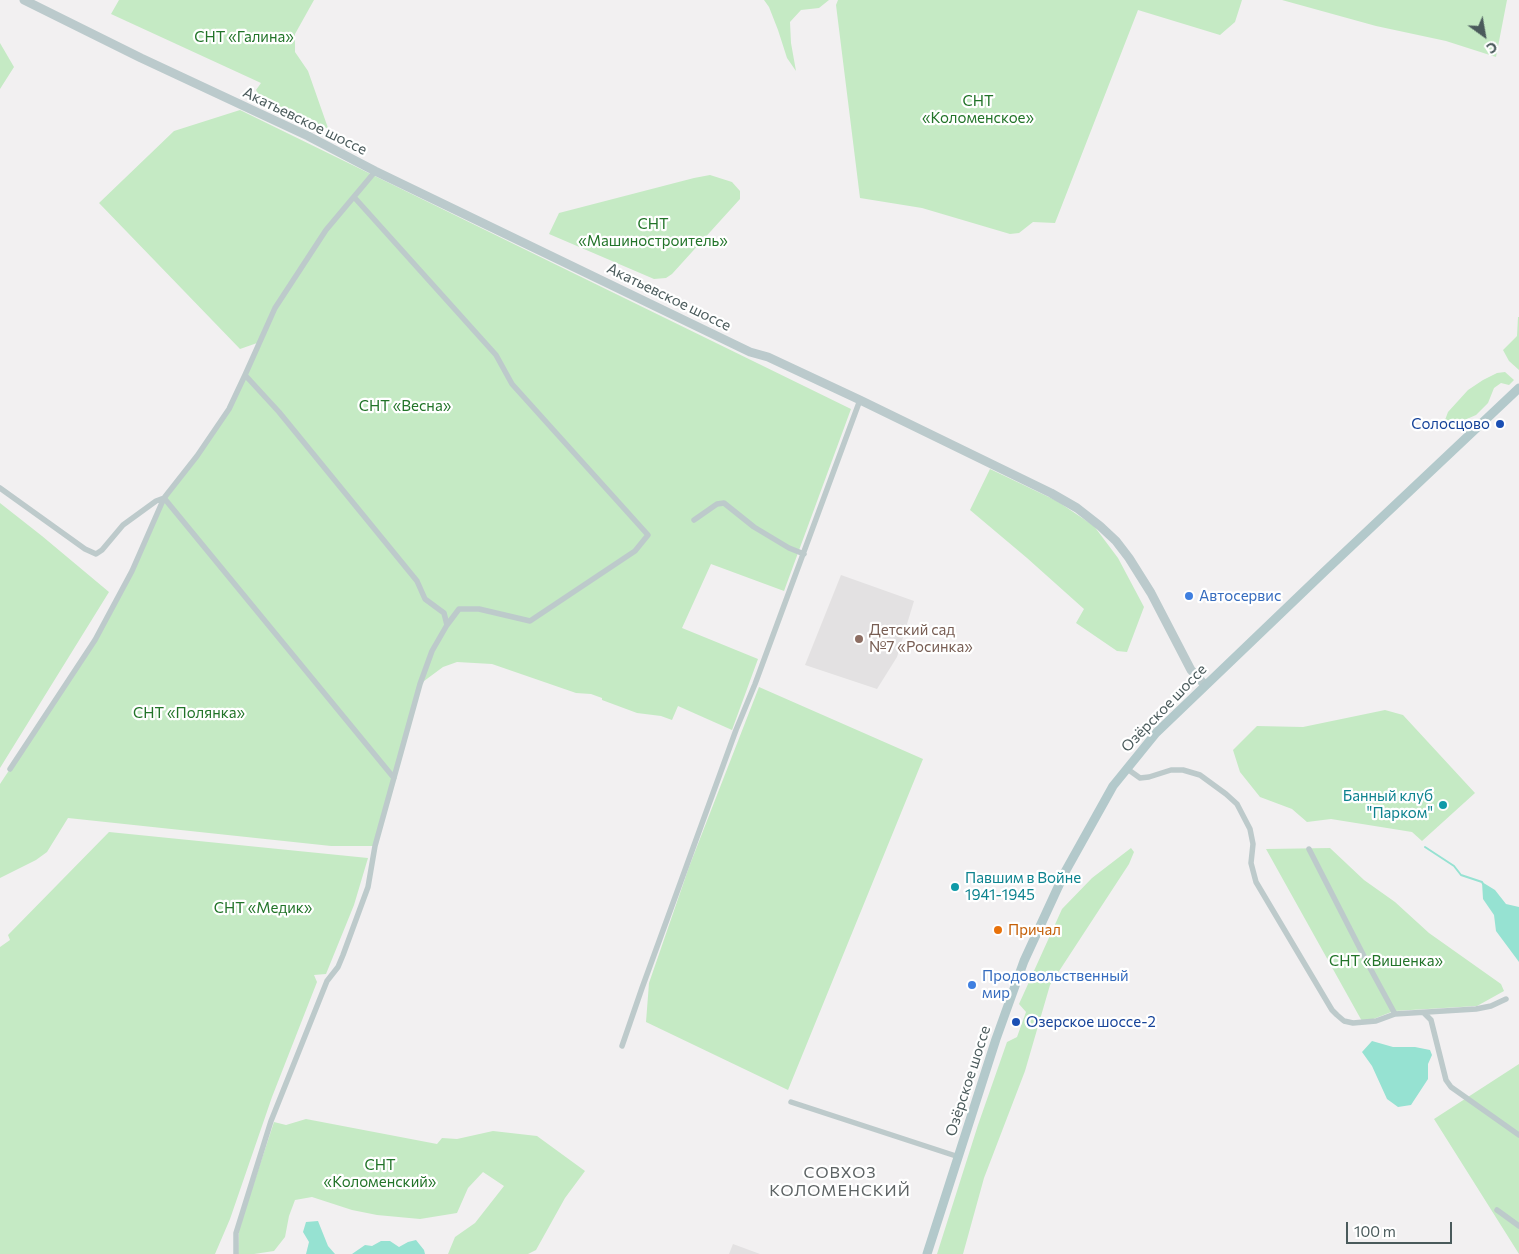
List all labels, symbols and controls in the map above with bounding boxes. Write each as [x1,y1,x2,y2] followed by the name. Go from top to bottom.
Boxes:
[1459,10,1509,60] north arrow
[194,28,294,46] park label: СНТ «Галина»
[1484,38,1501,58] text: С
[240,83,370,159] street label: Акатьевское шоссе
[922,92,1034,127] park label: СНТ «Коломенское»
[578,215,728,250] park label: СНТ «Машиностроитель»
[604,259,734,335] street label: Акатьевское шоссе
[359,397,451,415] park label: СНТ «Весна»
[1411,415,1490,433] place label: Солосцово
[1494,418,1506,430] marker: Солосцово
[1199,587,1281,605] place label: Автосервис
[1183,590,1195,602] marker: Автосервис
[869,621,973,656] place label: Детский сад №7 «Росинка»
[853,633,865,645] marker: Детский сад №7 «Росинка»
[1118,660,1210,756] street label: Озёрское шоссе
[133,704,245,722] park label: СНТ «Полянка»
[1343,787,1433,822] place label: Банный клуб "Парком"
[1437,799,1449,811] marker: Банный клуб "Парком"
[965,869,1081,904] place label: Павшим в Войне 1941-1945
[949,881,961,893] marker: Павшим в Войне 1941-1945
[214,899,312,917] park label: СНТ «Медик»
[1008,921,1061,939] place label: Причал
[992,924,1004,936] marker: Причал
[1329,952,1443,970] park label: СНТ «Вишенка»
[982,967,1129,1002] place label: Продовольственный мир
[966,979,978,991] marker: Продовольственный мир
[1026,1013,1156,1031] place label: Озерское шоссе-2
[1010,1016,1022,1028] marker: Озерское шоссе-2
[942,1023,994,1139] street label: Озёрское шоссе
[324,1156,436,1191] park label: СНТ «Коломенский»
[768,1163,912,1201] district label: СОВХОЗ КОЛОМЕНСКИЙ
[1349,1212,1455,1244] scale bar
[1354,1222,1396,1240] text: 100 m

